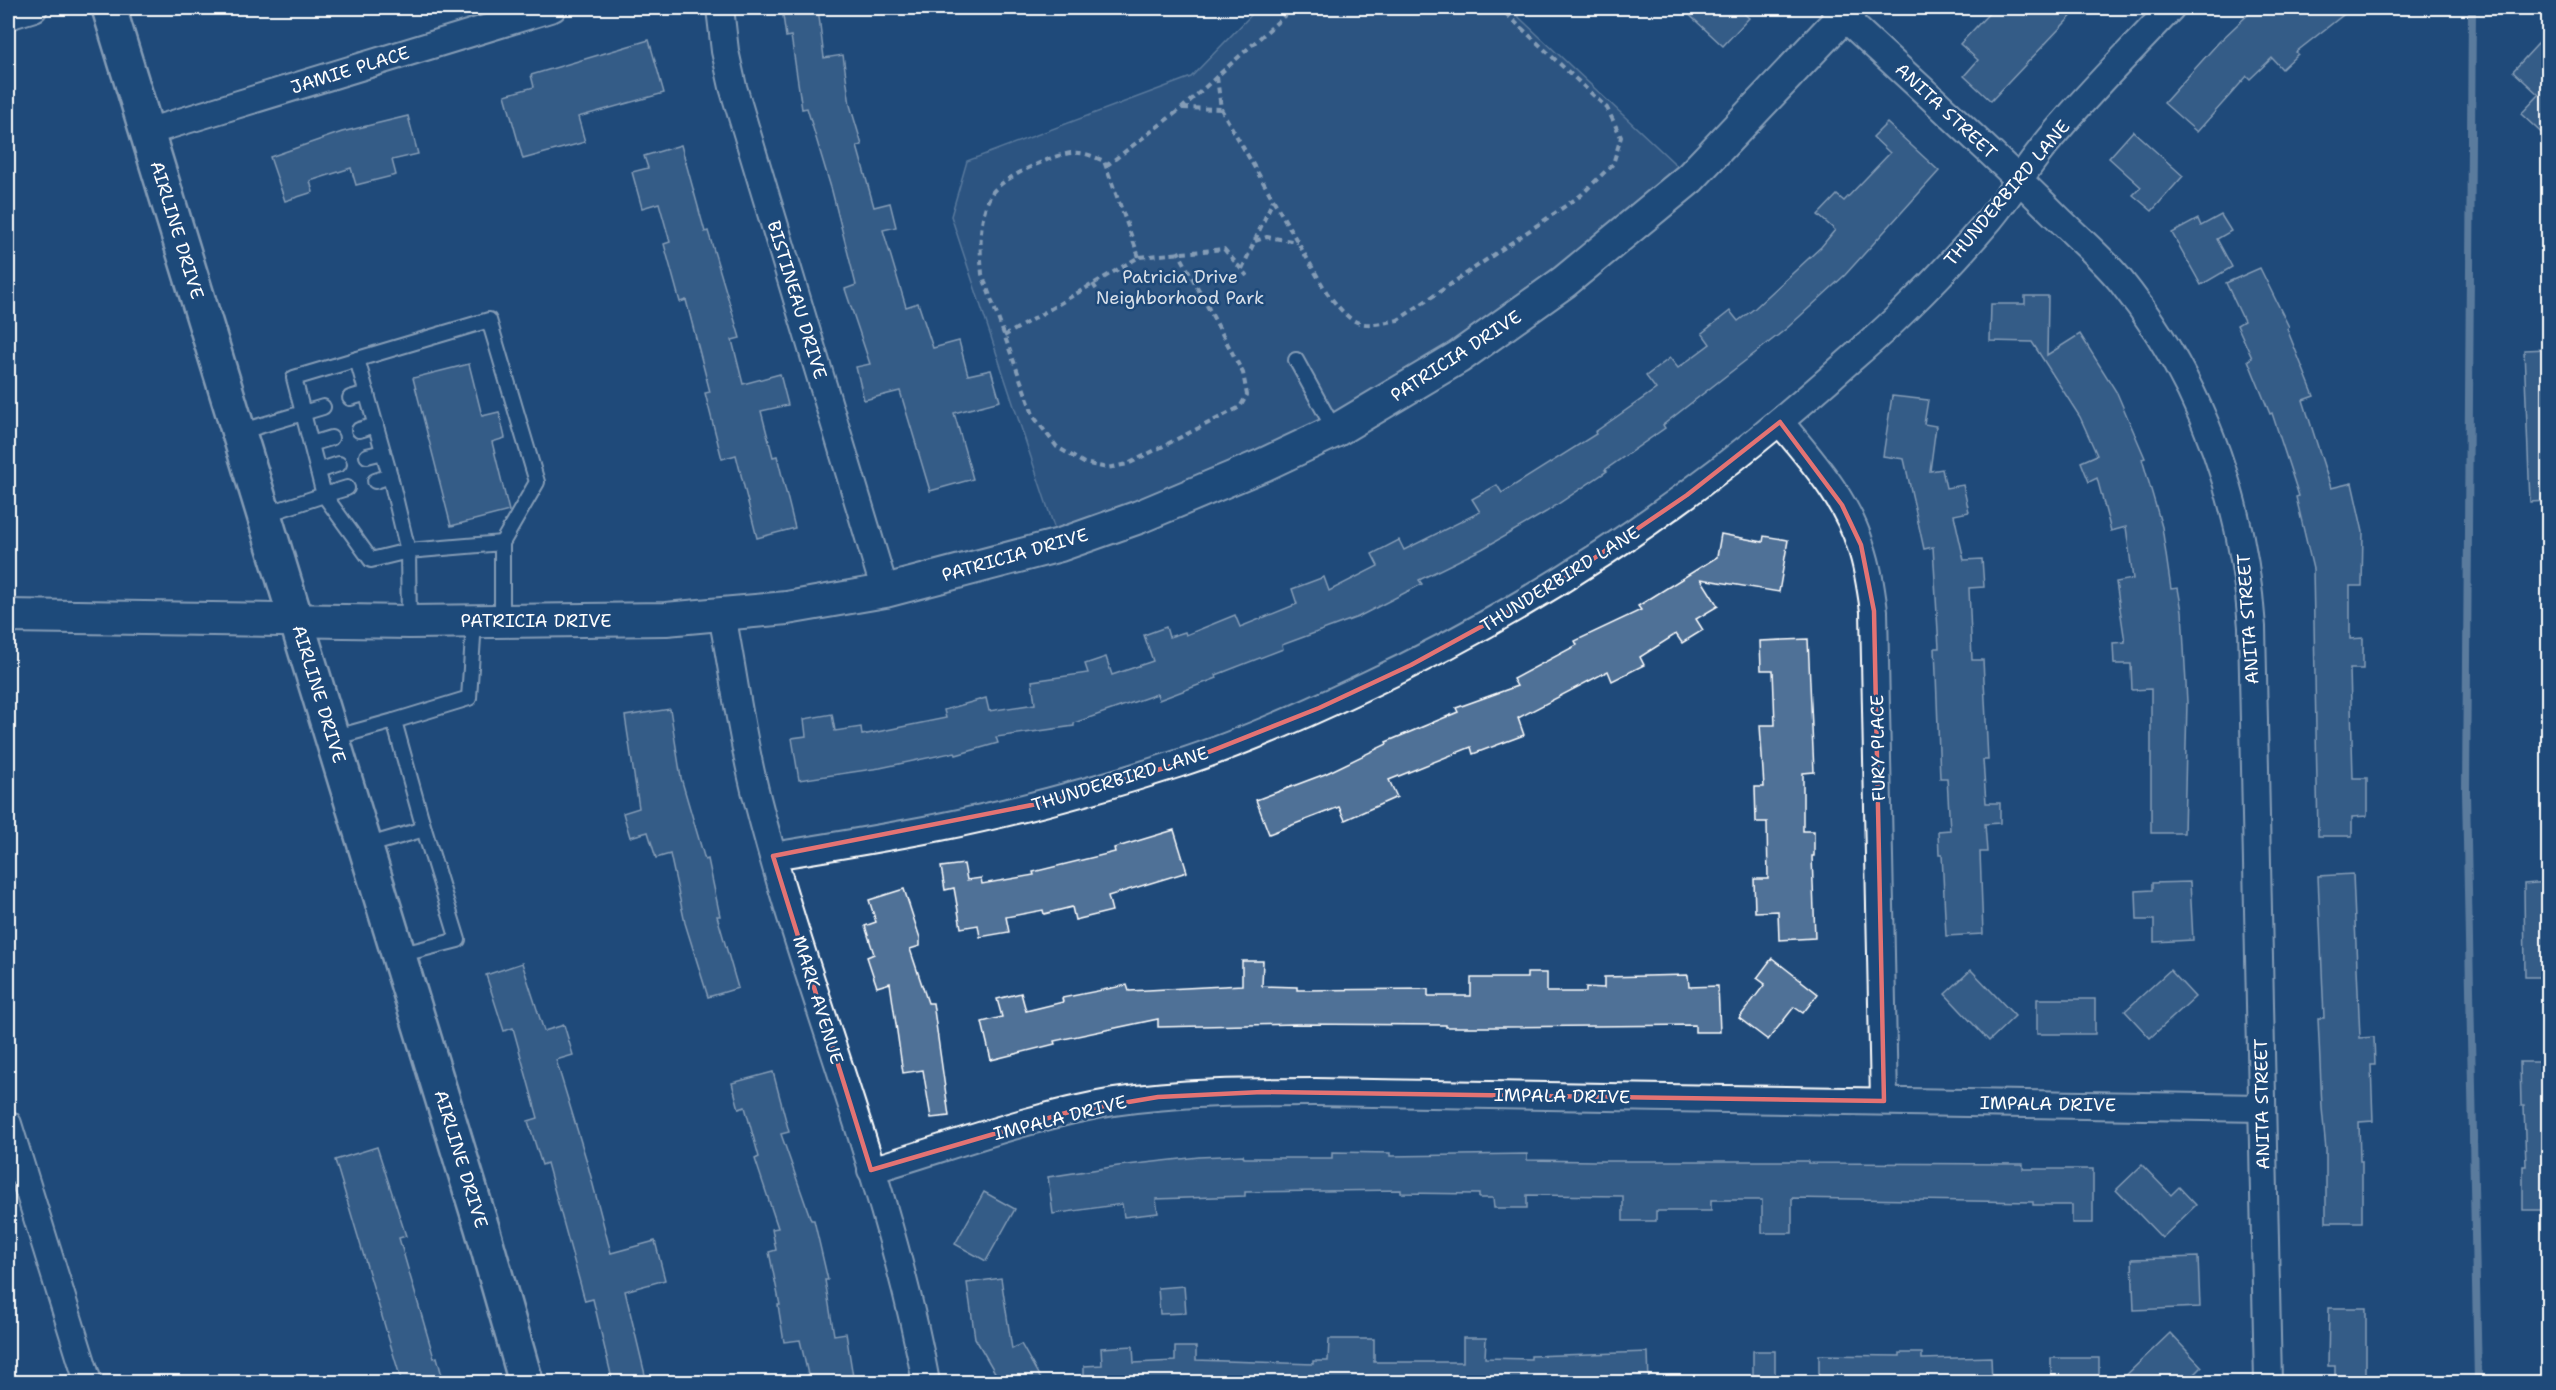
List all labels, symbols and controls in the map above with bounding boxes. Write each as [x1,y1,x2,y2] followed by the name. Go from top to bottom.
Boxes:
[288,41,412,99] street label: JAMIE PLACE
[1890,57,2002,165] street label: ANITA STREET
[1939,115,2075,271] street label: THUNDERBIRD LANE
[145,158,209,302] street label: AIRLINE DRIVE
[761,218,833,382] street label: BISTINEAU DRIVE
[1096,265,1264,310] park label: Patricia Drive Neighborhood Park
[1386,305,1526,407] street label: PATRICIA DRIVE
[1476,520,1644,638] street label: THUNDERBIRD LANE
[939,523,1091,587] street label: PATRICIA DRIVE
[2231,553,2265,685] street label: ANITA STREET
[460,609,612,633] street label: PATRICIA DRIVE
[287,622,351,766] street label: AIRLINE DRIVE
[1865,695,1891,801] street label: FURY PLACE
[1029,741,1211,817] street label: THUNDERBIRD LANE
[787,933,849,1067] street label: MARK AVENUE
[2249,1038,2275,1170] street label: ANITA STREET
[1494,1083,1630,1109] street label: IMPALA DRIVE
[429,1087,493,1231] street label: AIRLINE DRIVE
[991,1090,1129,1146] street label: IMPALA DRIVE
[1980,1091,2116,1117] street label: IMPALA DRIVE

